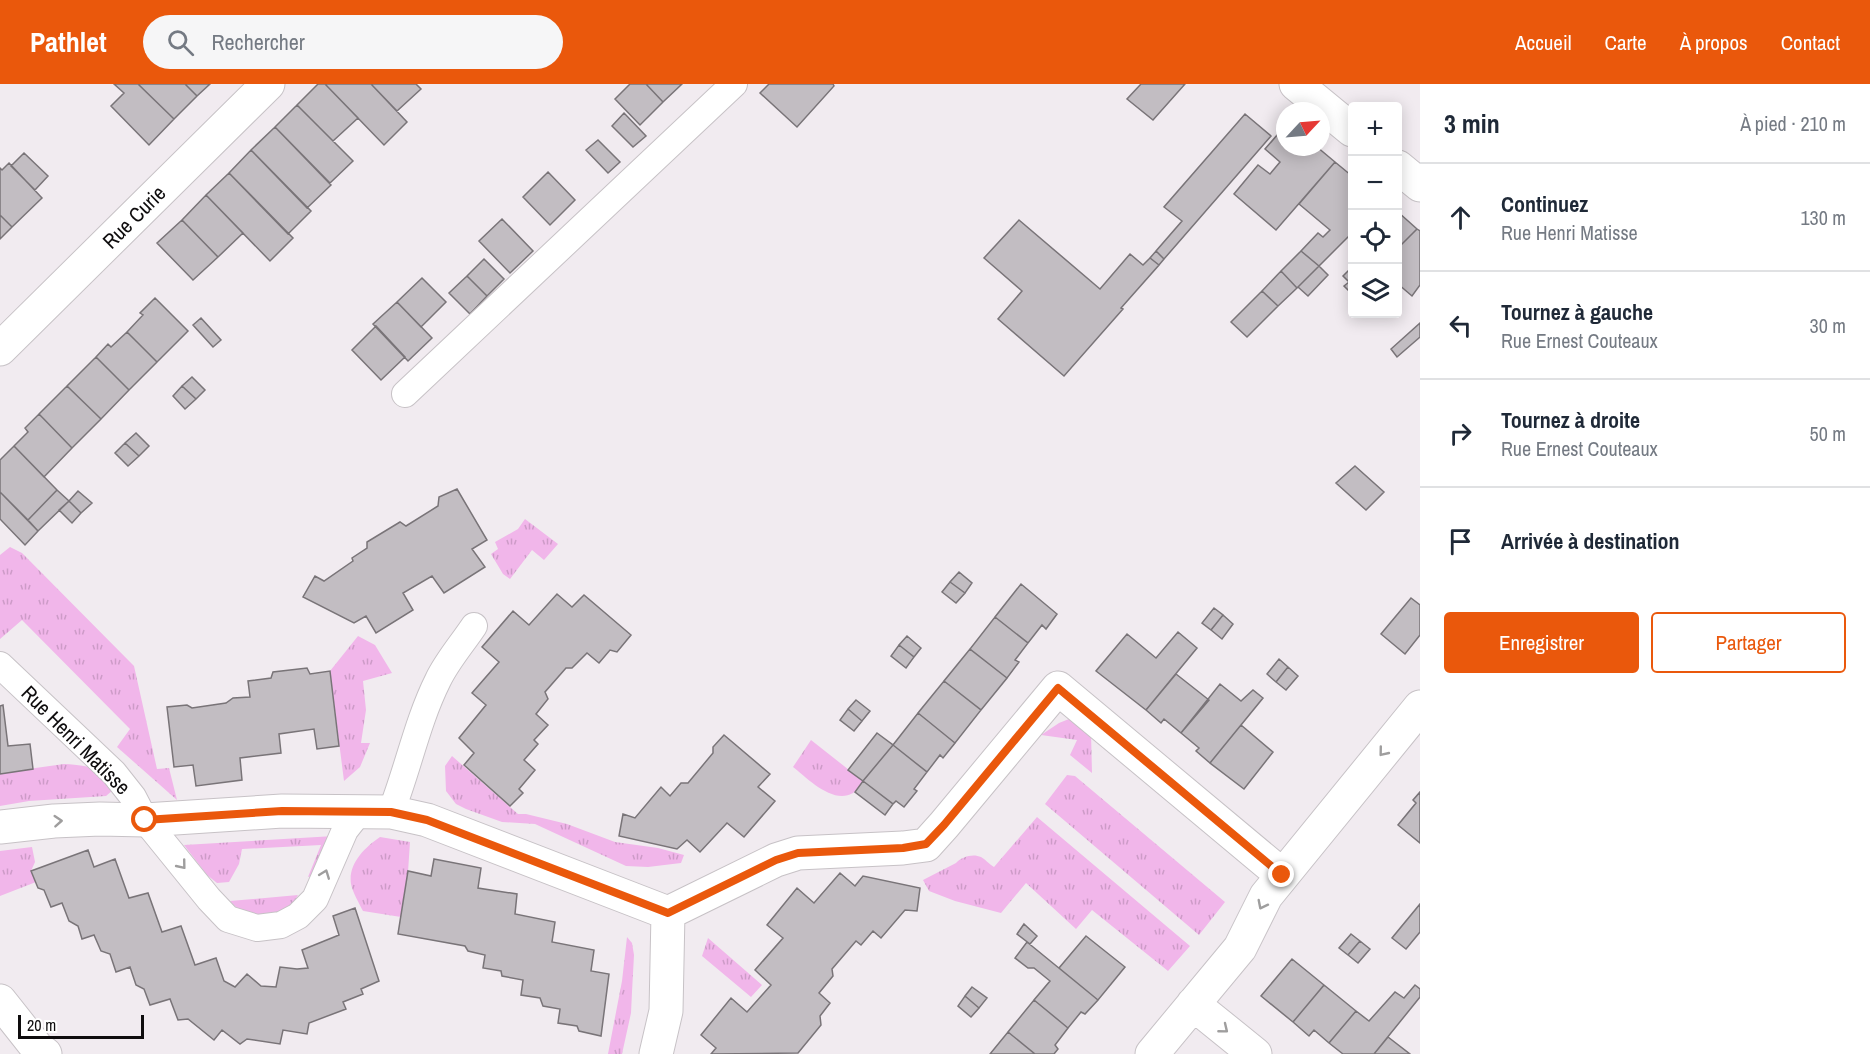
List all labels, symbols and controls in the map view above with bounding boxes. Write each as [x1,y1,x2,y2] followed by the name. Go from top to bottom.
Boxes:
[143,15,563,69] search box
[30,23,107,61] text: Pathlet
[164,26,197,59] icon: search
[212,27,305,57] text: Rechercher
[1515,28,1572,57] text: Accueil
[1605,28,1647,57] text: Carte
[1680,28,1748,57] text: À propos
[1781,28,1840,57] text: Contact
[1276,102,1330,156] north arrow
[1348,102,1402,318] map controls
[1348,102,1402,156] button: +
[1444,106,1500,141] text: 3 min
[1740,110,1846,137] text: À pied · 210 m
[1348,156,1402,210] button: −
[96,179,172,255] street label: Rue Curie
[1501,189,1588,219] text: Continuez
[1444,201,1477,234] icon: ahead
[1800,204,1846,231] text: 130 m
[1348,210,1402,264] button: locate
[1501,219,1638,246] text: Rue Henri Matisse
[1348,264,1402,318] button: layers
[1501,297,1653,327] text: Tournez à gauche
[1444,309,1477,342] icon: left
[1810,312,1846,339] text: 30 m
[1501,327,1658,354] text: Rue Ernest Couteaux
[1501,405,1640,435] text: Tournez à droite
[1444,417,1477,450] icon: right
[1810,420,1846,447] text: 50 m
[1501,435,1658,462] text: Rue Ernest Couteaux
[1444,525,1477,558] icon: arrive
[1501,526,1679,556] text: Arrivée à destination
[1444,612,1639,673] button: Enregistrer
[1651,612,1846,673] button: Partager
[15,679,137,801] street label: Rue Henri Matisse
[1379,745,1390,756] one-way arrow
[131,806,157,832] route start
[54,815,63,828] one-way arrow
[175,859,186,870] one-way arrow
[1268,861,1294,887] route end
[318,870,330,881] one-way arrow
[1258,898,1269,909] one-way arrow
[18,1012,144,1040] scale bar
[27,1014,56,1036] text: 20 m
[1217,1021,1228,1032] one-way arrow

